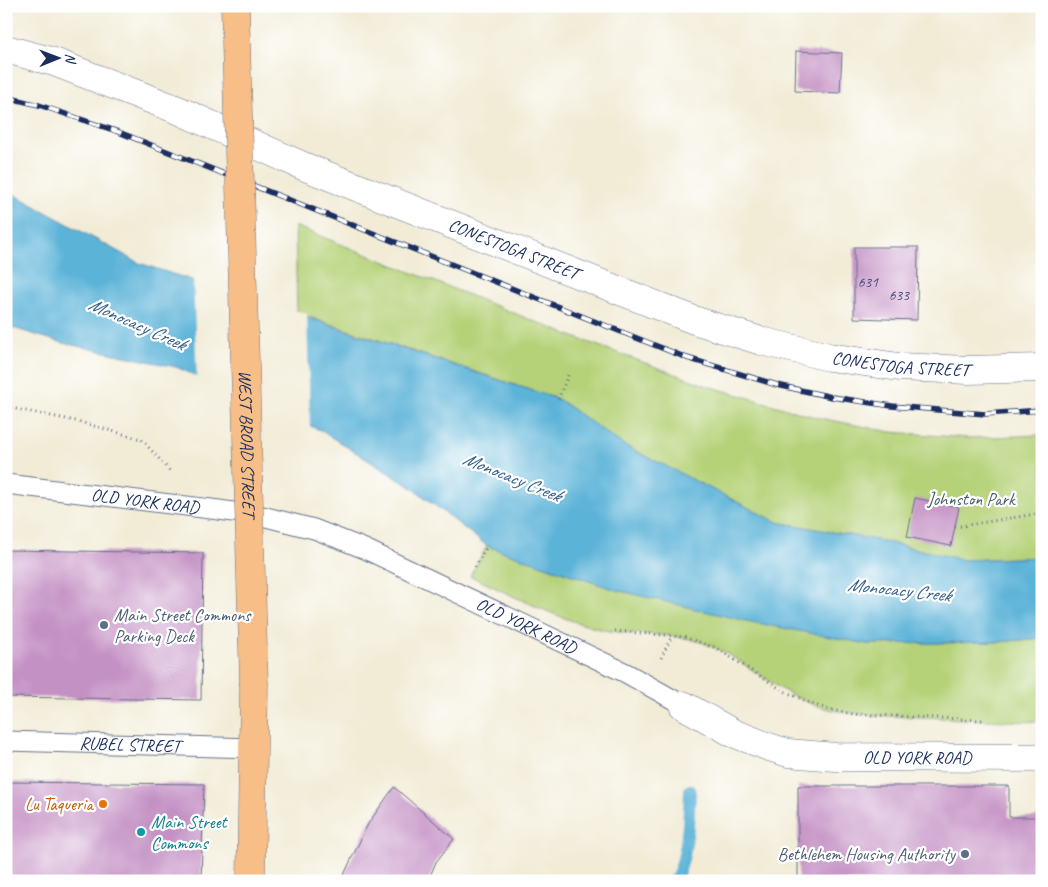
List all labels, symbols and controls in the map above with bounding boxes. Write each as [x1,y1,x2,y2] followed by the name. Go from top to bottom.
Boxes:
[32,32,82,82] north arrow
[62,53,79,65] text: N
[445,213,586,286] street label: CONESTOGA STREET
[858,273,879,292] house number: 631
[889,286,910,305] house number: 633
[85,292,193,358] water label: Monocacy Creek
[830,347,974,381] street label: CONESTOGA STREET
[234,370,260,521] street label: WEST BROAD STREET
[460,447,568,509] water label: Monocacy Creek
[90,483,202,519] street label: OLD YORK ROAD
[926,488,1016,510] park label: Johnston Park
[846,573,956,608] water label: Monocacy Creek
[473,592,581,660] street label: OLD YORK ROAD
[114,604,252,647] place label: Main Street Commons Parking Deck
[98,619,110,631] marker: Main Street Commons Parking Deck
[79,732,184,757] street label: RUBEL STREET
[863,746,973,769] street label: OLD YORK ROAD
[25,793,95,815] place label: Lu Taqueria
[97,798,109,810] marker: Lu Taqueria
[151,811,229,854] place label: Main Street Commons
[135,826,147,838] marker: Main Street Commons
[778,843,957,865] place label: Bethlehem Housing Authority
[959,848,971,860] marker: Bethlehem Housing Authority

